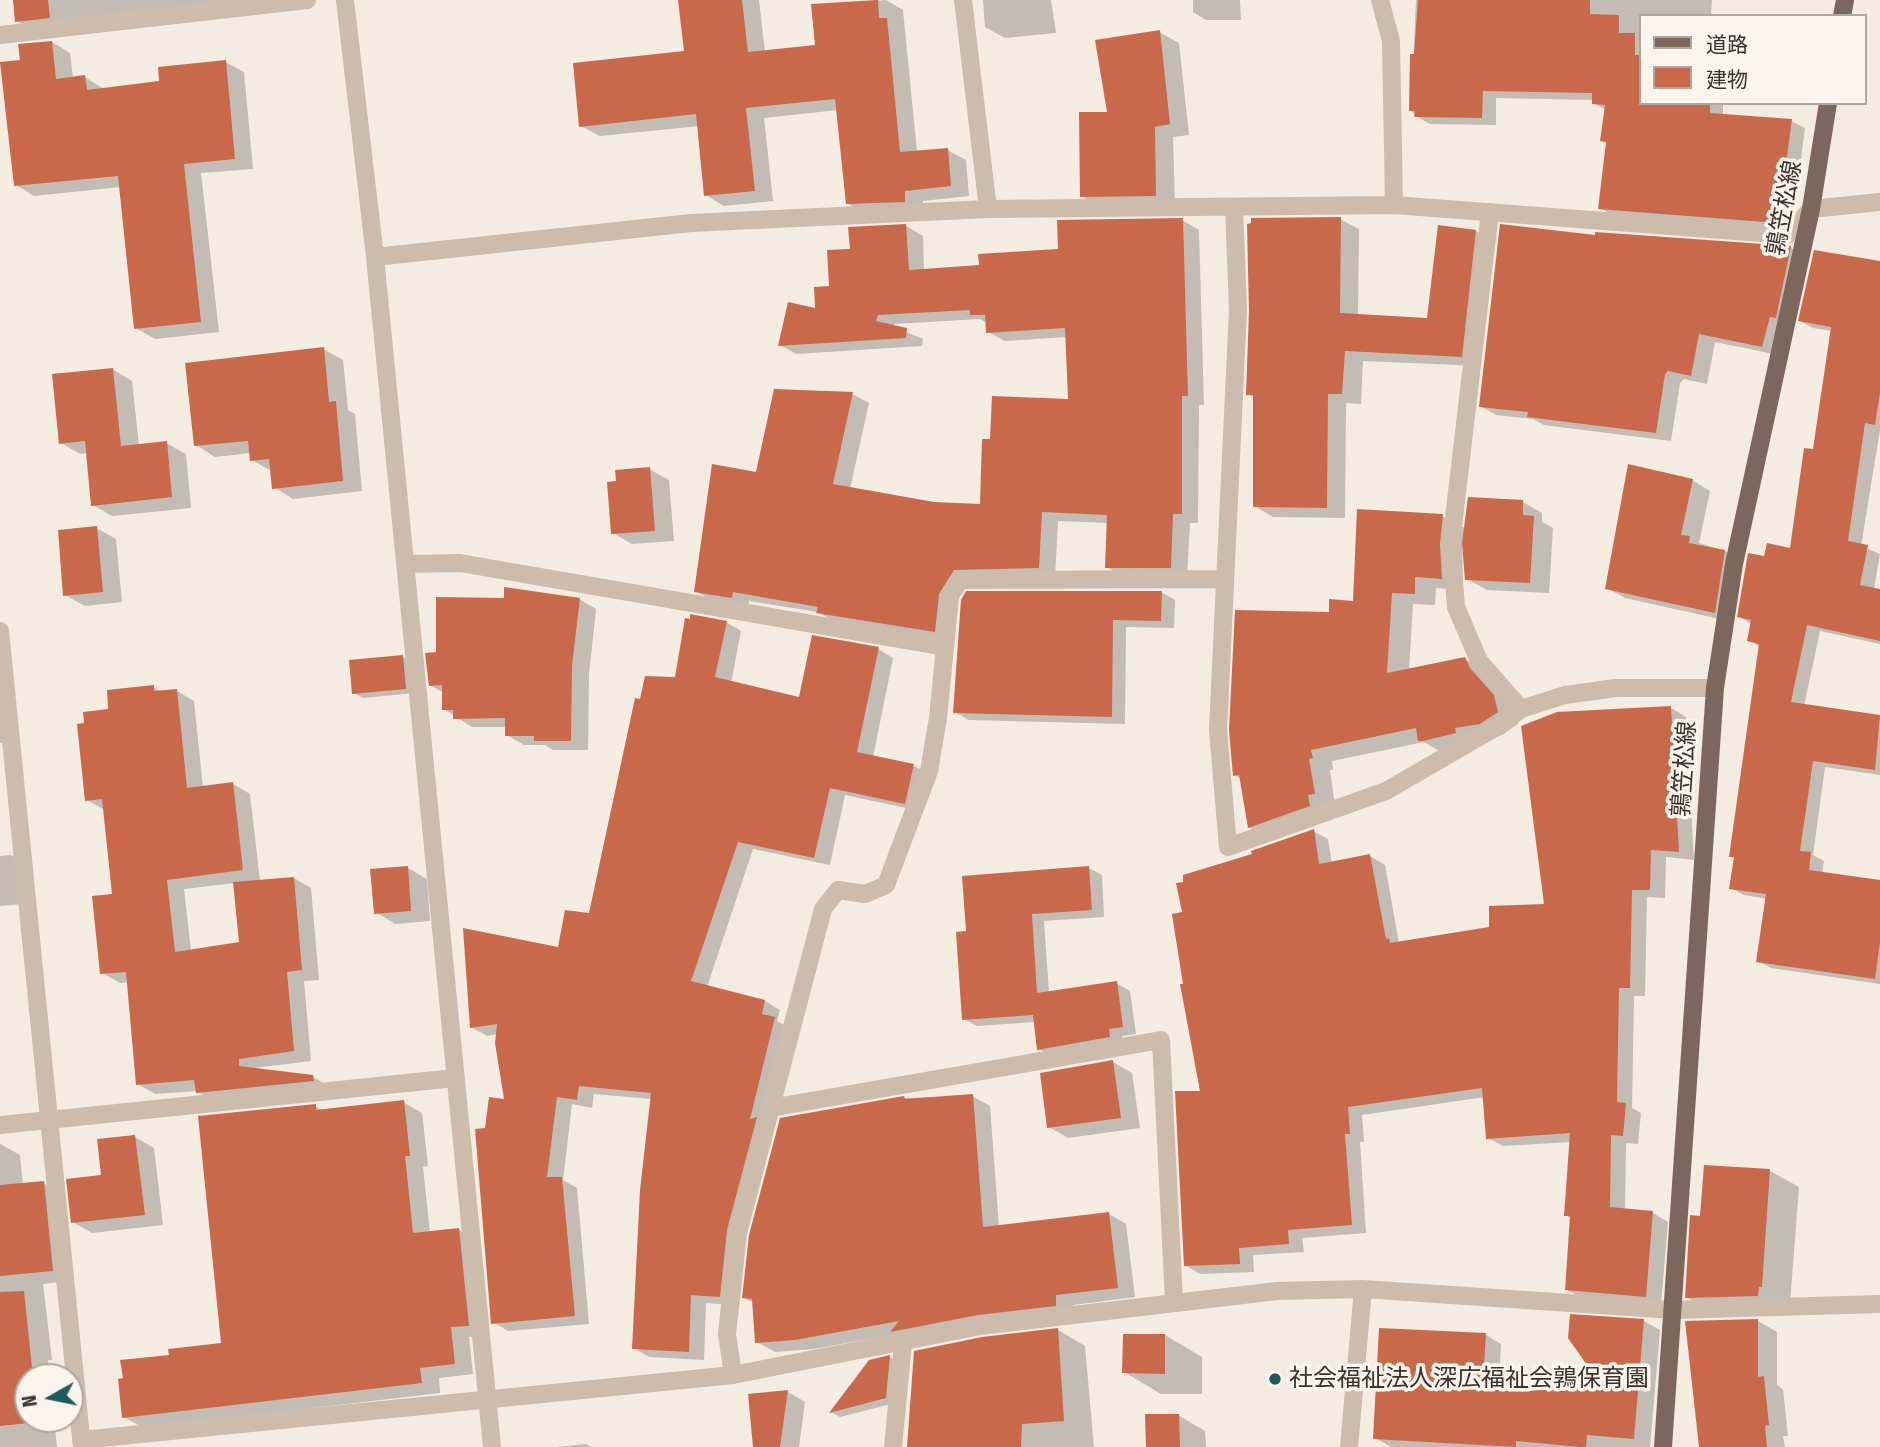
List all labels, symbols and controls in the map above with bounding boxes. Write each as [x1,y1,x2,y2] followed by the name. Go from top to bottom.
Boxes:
[1638,14,1866,105] legend
[1706,32,1748,58] text: 道路
[1706,67,1748,93] text: 建物
[1762,158,1808,258] street label: 鶉笠松線
[1667,720,1703,818] street label: 鶉笠松線
[14,1363,84,1433] north arrow
[1289,1365,1649,1393] place label: 社会福祉法人深広福祉会鶉保育園
[1267,1371,1283,1387] marker: 社会福祉法人深広福祉会鶉保育園
[17,1394,42,1408] text: N

